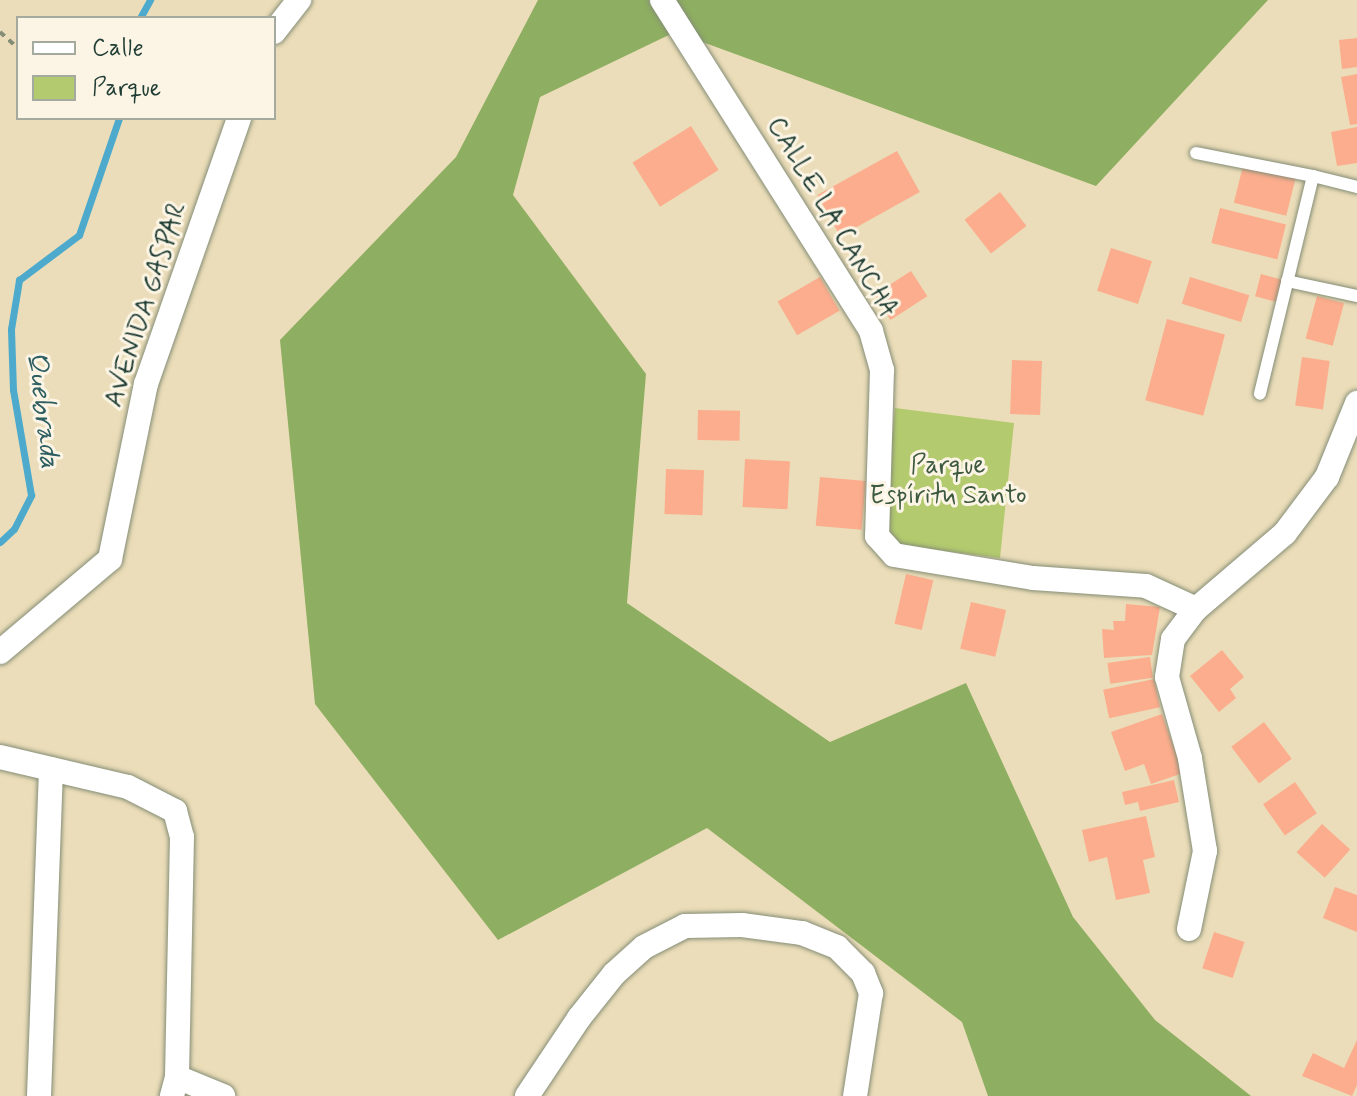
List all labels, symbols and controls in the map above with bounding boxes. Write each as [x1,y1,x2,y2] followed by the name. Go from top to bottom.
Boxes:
[16,16,276,120] legend
[92,33,144,64] text: Calle
[92,73,161,104] text: Parque
[757,110,905,326] street label: CALLE LA CANCHA
[99,199,195,411] street label: AVENIDA GASPAR
[18,349,66,471] water label: Quebrada
[870,451,1026,512] park label: Parque Espíritu Santo

